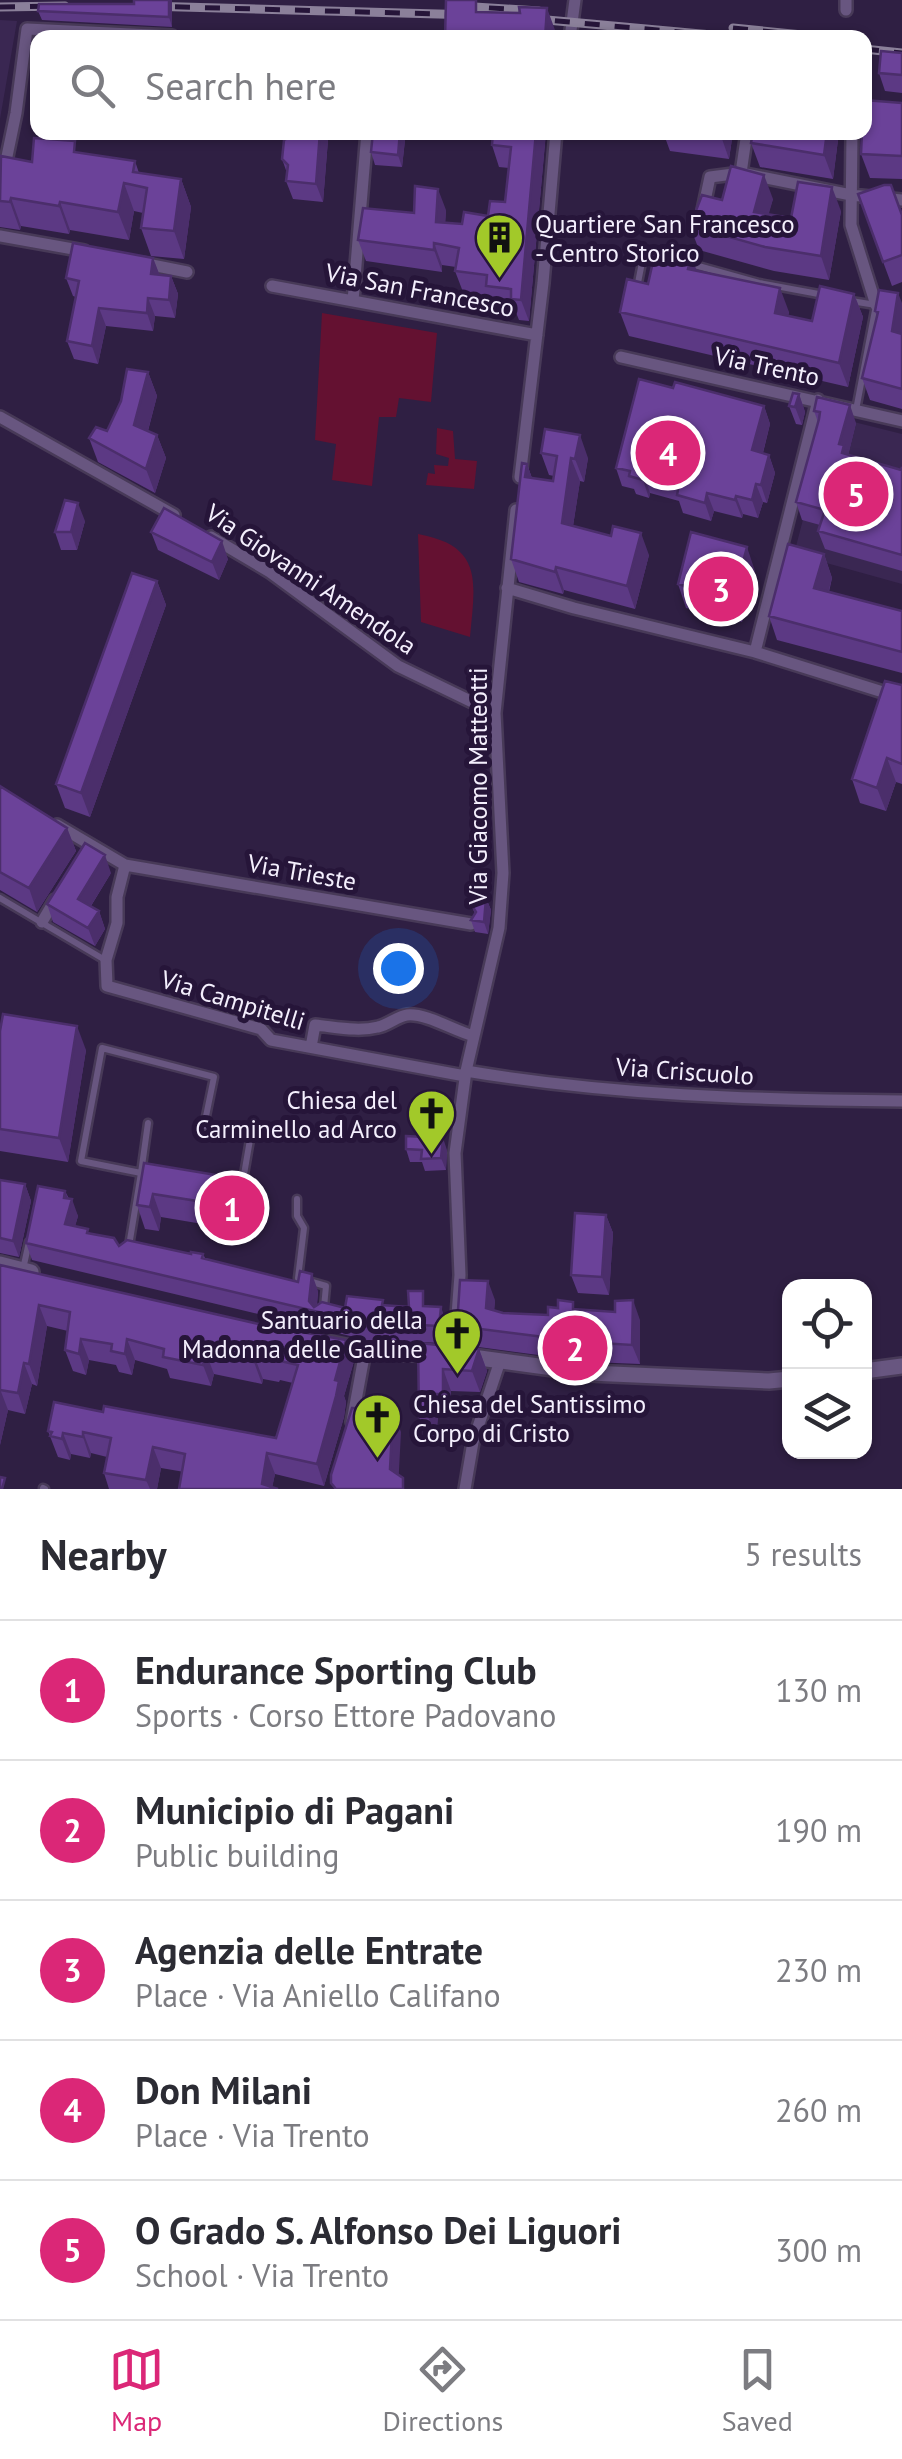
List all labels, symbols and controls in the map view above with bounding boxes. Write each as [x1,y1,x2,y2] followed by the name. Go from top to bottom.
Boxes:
[30,30,872,140] search box
[65,58,120,113] icon: search
[145,61,337,110] text: Search here
[535,208,795,269] place label: Quartiere San Francesco - Centro Storico
[474,212,526,280] building icon: Quartiere San Francesco - Centro Storico
[322,256,517,324] street label: Via San Francesco
[710,339,823,393] street label: Via Trento
[636,416,700,490] pin: 4
[824,456,888,532] pin: 5
[199,496,422,661] street label: Via Giovanni Amendola
[688,552,754,626] pin: 3
[462,667,494,906] street label: Via Giacomo Matteotti
[244,847,359,897] street label: Via Trieste
[373,943,424,994] your location
[156,963,309,1037] street label: Via Campitelli
[614,1050,755,1092] street label: Via Criscuolo
[195,1084,398,1145] place label: Chiesa del Carminello ad Arco
[406,1088,458,1156] church icon: Chiesa del Carminello ad Arco
[200,1170,264,1246] pin: 1
[782,1279,872,1459] map controls
[782,1279,872,1369] button: locate
[182,1304,423,1365] place label: Santuario della Madonna delle Galline
[432,1308,484,1376] church icon: Santuario della Madonna delle Galline
[542,1310,608,1386] pin: 2
[782,1369,872,1459] button: layers
[413,1388,646,1449] place label: Chiesa del Santissimo Corpo di Cristo
[352,1392,404,1460] church icon: Chiesa del Santissimo Corpo di Cristo
[40,1527,167,1582] text: Nearby
[744,1533,862,1575] text: 5 results
[135,1645,537,1694] text: Endurance Sporting Club
[63,1669,82,1711] text: 1
[775,1669,862,1711] text: 130 m
[135,1694,557,1736] text: Sports · Corso Ettore Padovano
[135,1785,454,1834] text: Municipio di Pagani
[63,1809,82,1851] text: 2
[775,1809,862,1851] text: 190 m
[135,1834,339,1876] text: Public building
[135,1925,483,1974] text: Agenzia delle Entrate
[63,1949,82,1991] text: 3
[775,1949,862,1991] text: 230 m
[135,1974,501,2016] text: Place · Via Aniello Califano
[135,2065,312,2114] text: Don Milani
[63,2089,82,2131] text: 4
[775,2089,862,2131] text: 260 m
[135,2114,370,2156] text: Place · Via Trento
[135,2205,621,2254] text: O Grado S. Alfonso Dei Liguori
[63,2229,82,2271] text: 5
[775,2229,862,2271] text: 300 m
[135,2254,389,2296] text: School · Via Trento
[109,2342,164,2439] tab: Map
[382,2342,503,2439] tab: Directions
[722,2342,793,2439] tab: Saved

